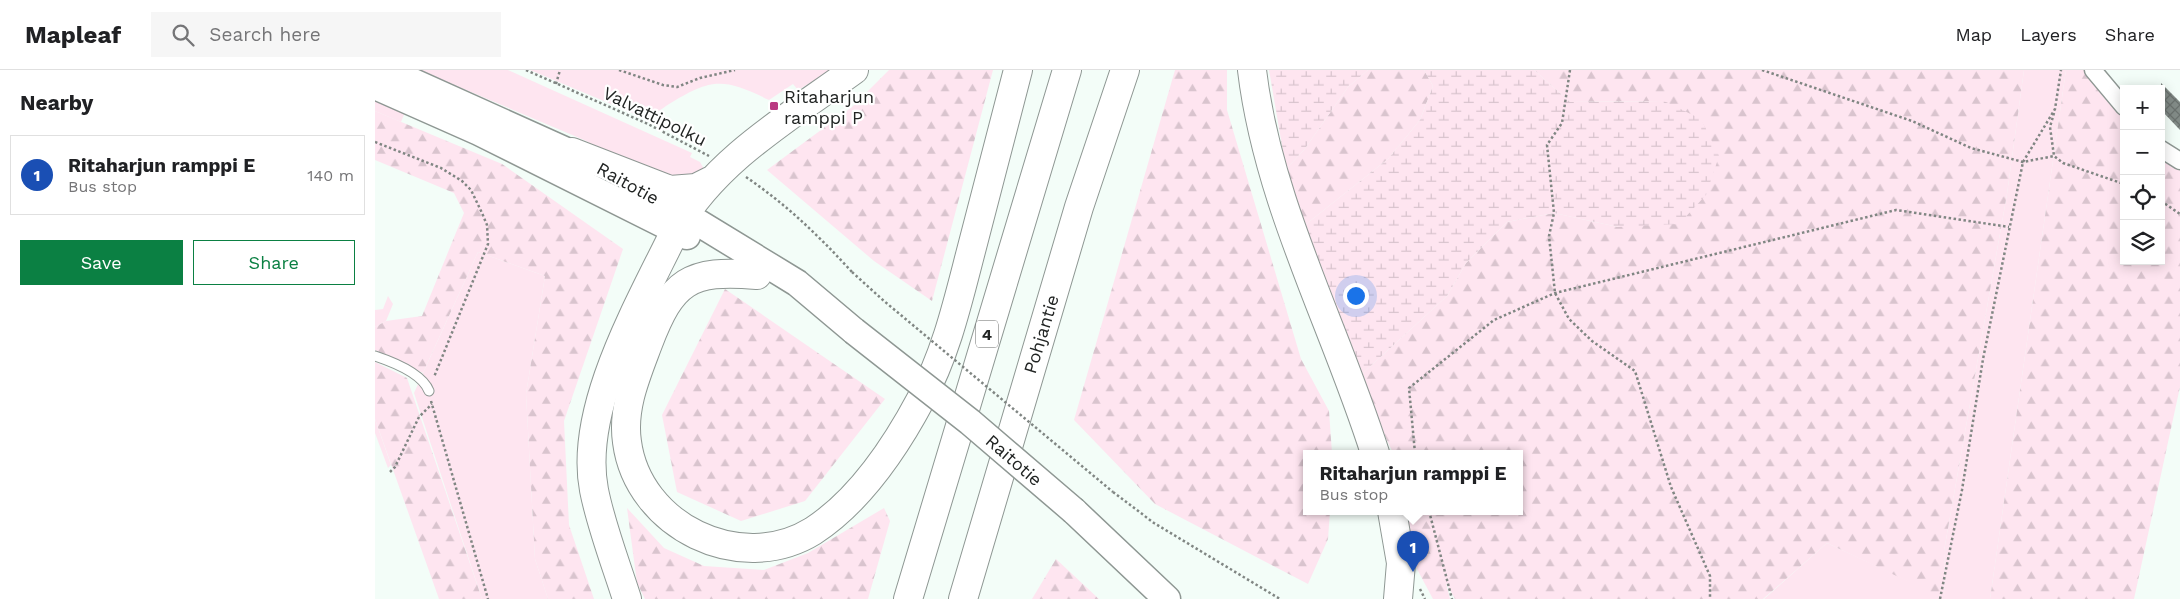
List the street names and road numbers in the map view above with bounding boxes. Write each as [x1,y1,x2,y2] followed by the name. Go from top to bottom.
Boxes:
[600,82,710,150] street label: Valvattipolku
[593,157,663,209] street label: Raitotie
[1019,292,1063,376] street label: Pohjantie
[976,320,998,348] road number: 4
[982,430,1046,490] street label: Raitotie

